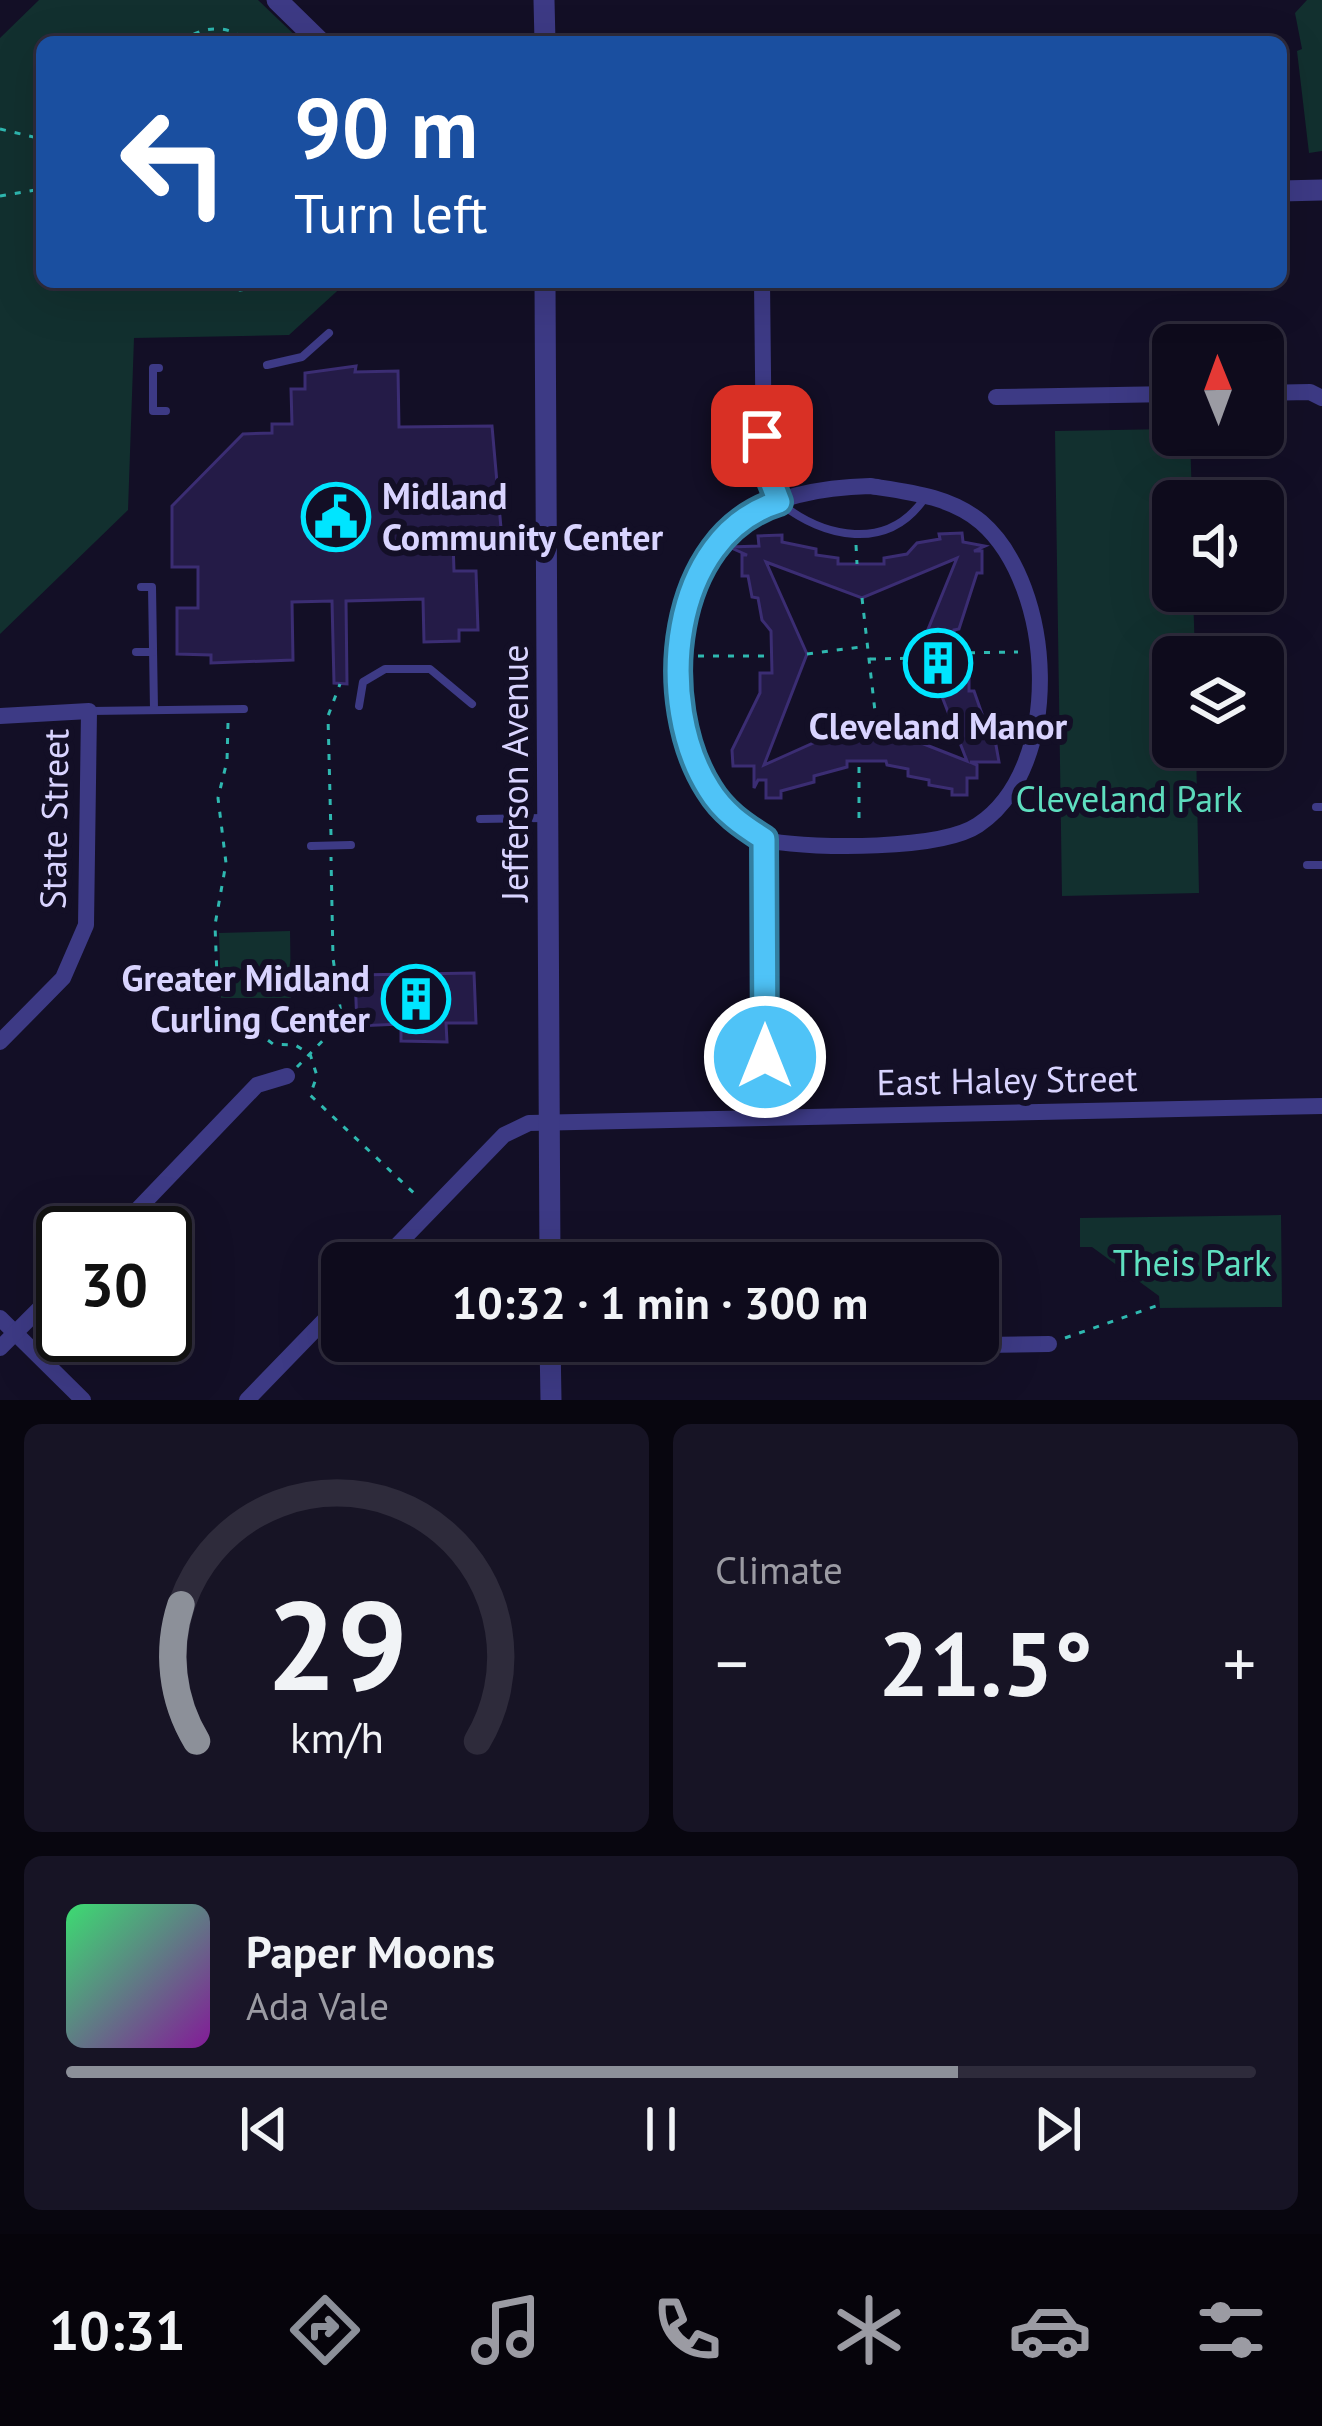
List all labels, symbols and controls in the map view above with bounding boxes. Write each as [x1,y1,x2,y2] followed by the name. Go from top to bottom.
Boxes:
[294,72,478,181] text: 90 m
[96,84,252,240] icon: left
[294,178,488,248] text: Turn left
[1152,324,1284,456] north arrow
[1152,324,1284,768] map controls
[711,385,813,487] pin
[729,403,795,469] icon: arrive
[382,472,663,560] place label: Midland Community Center
[1152,480,1284,612] button: sound
[301,482,371,552] public building icon: Midland Community Center
[903,628,973,698] building icon: Cleveland Manor
[1152,636,1284,768] button: layers
[491,645,538,903] street label: Jefferson Avenue
[809,702,1068,749] place label: Cleveland Manor
[28,728,79,910] street label: State Street
[1015,775,1243,822] park label: Cleveland Park
[122,954,370,1042] place label: Greater Midland Curling Center
[381,964,451,1034] building icon: Greater Midland Curling Center
[702,994,828,1120] position arrow
[876,1054,1138,1105] street label: East Haley Street
[36,1206,192,1362] speed limit sign: 30
[1113,1239,1271,1286] park label: Theis Park
[452,1273,868,1331] text: 10:32 · 1 min · 300 m
[715,1544,843,1595] text: Climate
[266,1563,407,1724] text: 29
[878,1604,1093,1721] text: 21.5°
[715,1620,748,1705] text: −
[1223,1620,1256,1705] text: +
[289,1709,384,1765] text: km/h
[246,1922,495,1980] text: Paper Moons
[246,1980,389,2031] text: Ada Vale
[231,2096,297,2162] icon: previous
[628,2096,694,2162] icon: pause
[1025,2096,1091,2162] icon: next
[283,2288,367,2372] icon: directions
[464,2288,548,2372] icon: music
[645,2288,729,2372] icon: phone
[827,2288,911,2372] icon: climate
[1008,2288,1092,2372] icon: car
[1189,2288,1273,2372] icon: filters
[49,2295,186,2365] text: 10:31

